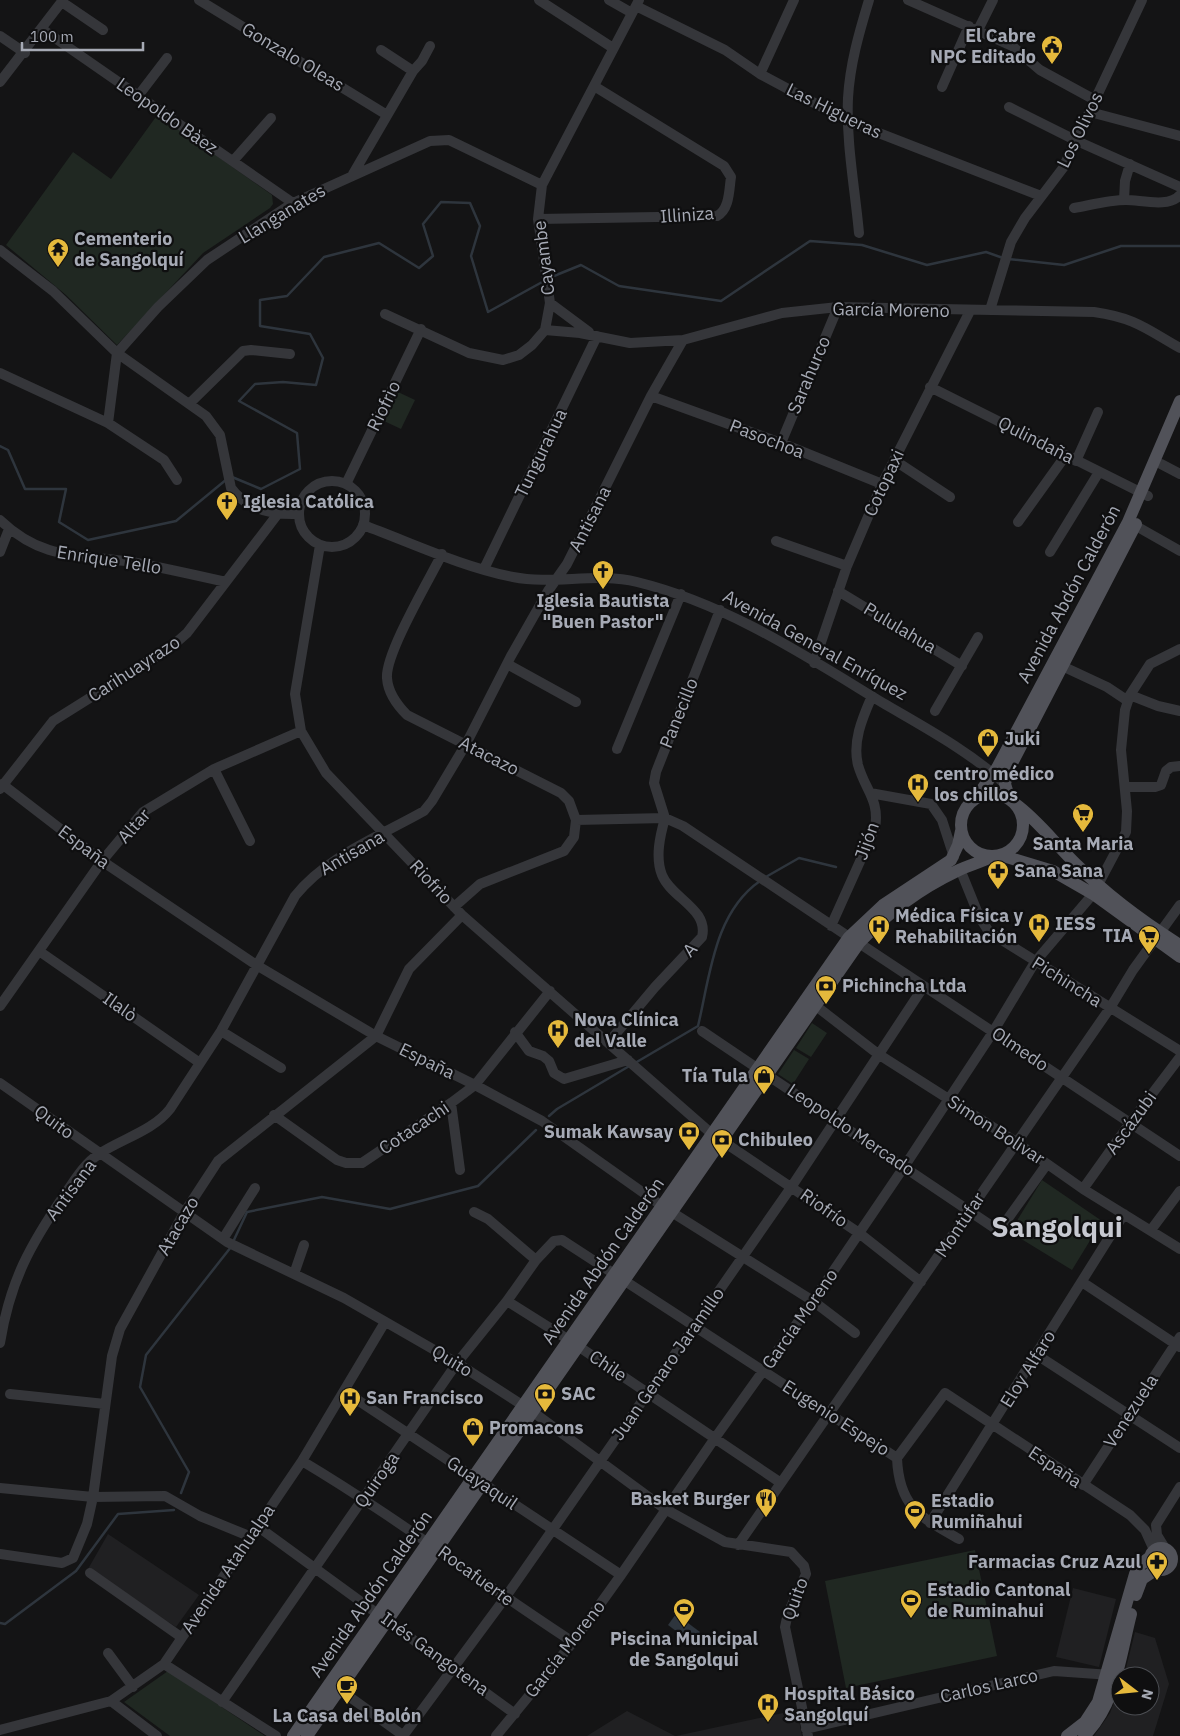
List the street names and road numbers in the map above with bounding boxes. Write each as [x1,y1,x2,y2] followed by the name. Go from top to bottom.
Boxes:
[238,17,349,96] street label: Gonzalo Oleas
[112,72,222,159] street label: Leopoldo Bàez
[783,78,886,144] street label: Las Higueras
[1051,88,1108,172] street label: Los Olivos
[234,179,329,249] street label: Llanganates
[659,201,715,228] street label: Illiniza
[528,219,559,297] street label: Cayambe
[832,297,950,322] street label: García Moreno
[782,332,835,417] street label: Sarahurco
[362,377,406,435] street label: Riofrìo
[509,404,572,501] street label: Tungurahua
[994,411,1079,469] street label: Qulindaña
[727,414,808,463] street label: Pasochoa
[858,446,909,520] street label: Cotopaxi
[563,482,616,556] street label: Antisana
[1012,501,1125,687] street label: Avenida Abdón Calderón
[55,540,163,579] street label: Enrique Tello
[719,584,911,705] street label: Avenida General Enríquez
[860,597,941,658] street label: Pululahua
[83,630,184,707] street label: Carihuayrazo
[654,674,703,751] street label: Panecillo
[455,731,523,780] street label: Atacazo
[112,803,155,848] street label: Altar
[849,819,884,863] street label: Jijón
[54,820,115,874] street label: España
[315,825,388,880] street label: Antisana
[405,854,458,909] street label: Riofrìo
[677,937,702,962] street label: A
[1028,951,1107,1012] street label: Pichincha
[99,987,142,1027] street label: Ilalò
[987,1021,1053,1076] street label: Olmedo
[396,1037,459,1084] street label: España
[783,1078,920,1181] street label: Leopoldo Mercado
[1100,1087,1161,1159] street label: Ascázubi
[943,1090,1050,1170] street label: Simon Bolìvar
[374,1096,453,1159] street label: Cotacachi
[30,1099,79,1144] street label: Quito
[40,1154,101,1225] street label: Antisana
[536,1173,669,1349] street label: Avenida Abdón Calderón
[796,1183,853,1232] street label: Riofrío
[929,1187,990,1262] street label: Montùfar
[152,1192,204,1259] street label: Atacazo
[756,1264,843,1373] street label: García Moreno
[606,1283,729,1445] street label: Juan Genaro Jaramillo
[995,1326,1060,1412] street label: Eloy Alfaro
[428,1339,477,1382] street label: Quito
[585,1345,632,1387] street label: Chile
[1098,1369,1163,1452] street label: Venezuela
[778,1374,894,1461] street label: Eugenio Espejo
[1024,1441,1087,1493] street label: España
[349,1447,404,1512] street label: Quiroga
[442,1450,522,1515] street label: Guayaquil
[176,1499,280,1638] street label: Avenida Atahualpa
[304,1506,437,1682] street label: Avenida Abdón Calderón
[434,1540,519,1611] street label: Rocafuerte
[776,1574,813,1623] street label: Quito
[519,1595,610,1702] street label: García Moreno
[377,1607,494,1701] street label: Inés Gangotena
[938,1663,1040,1708] street label: Carlos Larco

